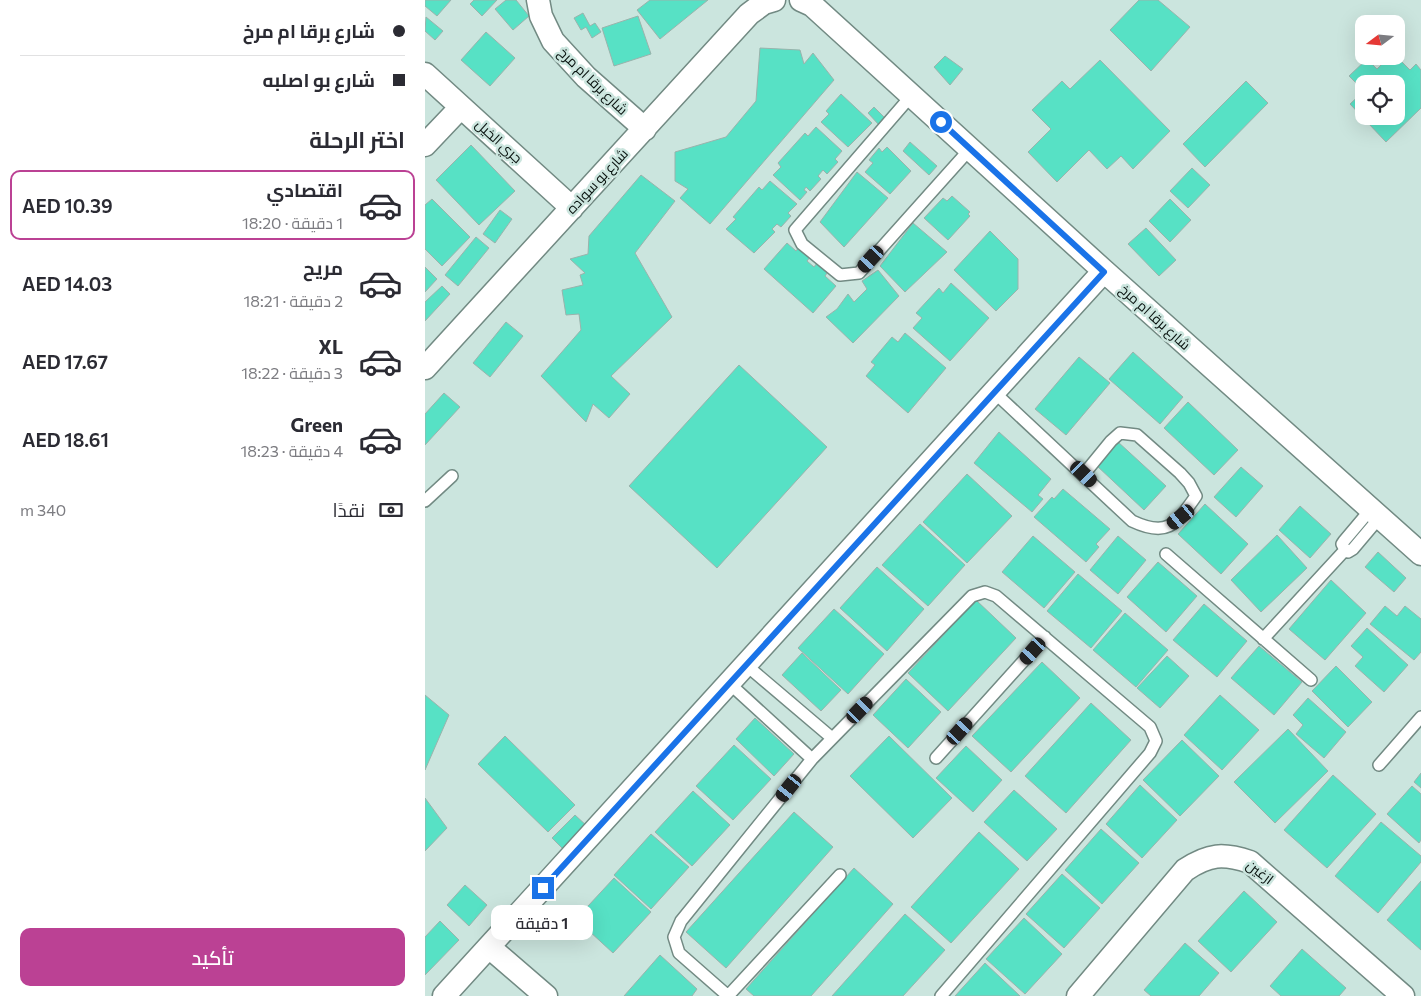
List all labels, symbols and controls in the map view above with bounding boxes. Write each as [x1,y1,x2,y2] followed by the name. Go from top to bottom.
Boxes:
[1355,15,1405,65] north arrow
[1355,15,1405,125] map controls
[243,19,375,42] text: شارع برقا ام مرخ
[554,43,631,119] street label: شارع برقا ام مرخ
[262,68,375,91] text: شارع بو اصلبه
[1355,75,1405,125] button: locate
[930,111,952,133] route start
[470,115,526,169] street label: جري الخيل
[309,126,405,153] text: اختر الرحلة
[562,145,632,217] street label: شارع بو سواده
[267,178,343,201] text: اقتصادي
[358,183,403,228] icon: car
[22,194,113,217] text: AED 10.39
[242,213,343,232] text: 1 دقيقة · 18:20
[855,243,886,275] car
[303,256,343,279] text: مريح
[358,261,403,306] icon: car
[22,272,112,295] text: AED 14.03
[1115,280,1194,354] street label: شارع برقا ام مرخ
[243,291,343,310] text: 2 دقيقة · 18:21
[318,335,343,358] text: XL
[358,339,403,384] icon: car
[22,350,108,373] text: AED 17.67
[241,363,343,382] text: 3 دقيقة · 18:22
[291,413,343,436] text: Green
[358,417,403,462] icon: car
[22,428,109,451] text: AED 18.61
[240,441,343,460] text: 4 دقيقة · 18:23
[1068,458,1100,490] car
[377,496,405,524] icon: cash
[333,498,365,521] text: نقدًا
[20,500,66,519] text: 340 m
[1164,502,1197,532] car
[1017,635,1048,667] car
[844,694,875,726] car
[944,715,975,747] car
[773,772,804,804] car
[1243,856,1277,887] street label: ازغين
[532,877,554,899] route end
[492,906,594,940] callout: 1 دقيقة
[516,913,568,932] text: 1 دقيقة
[20,928,405,986] button: تأكيد

